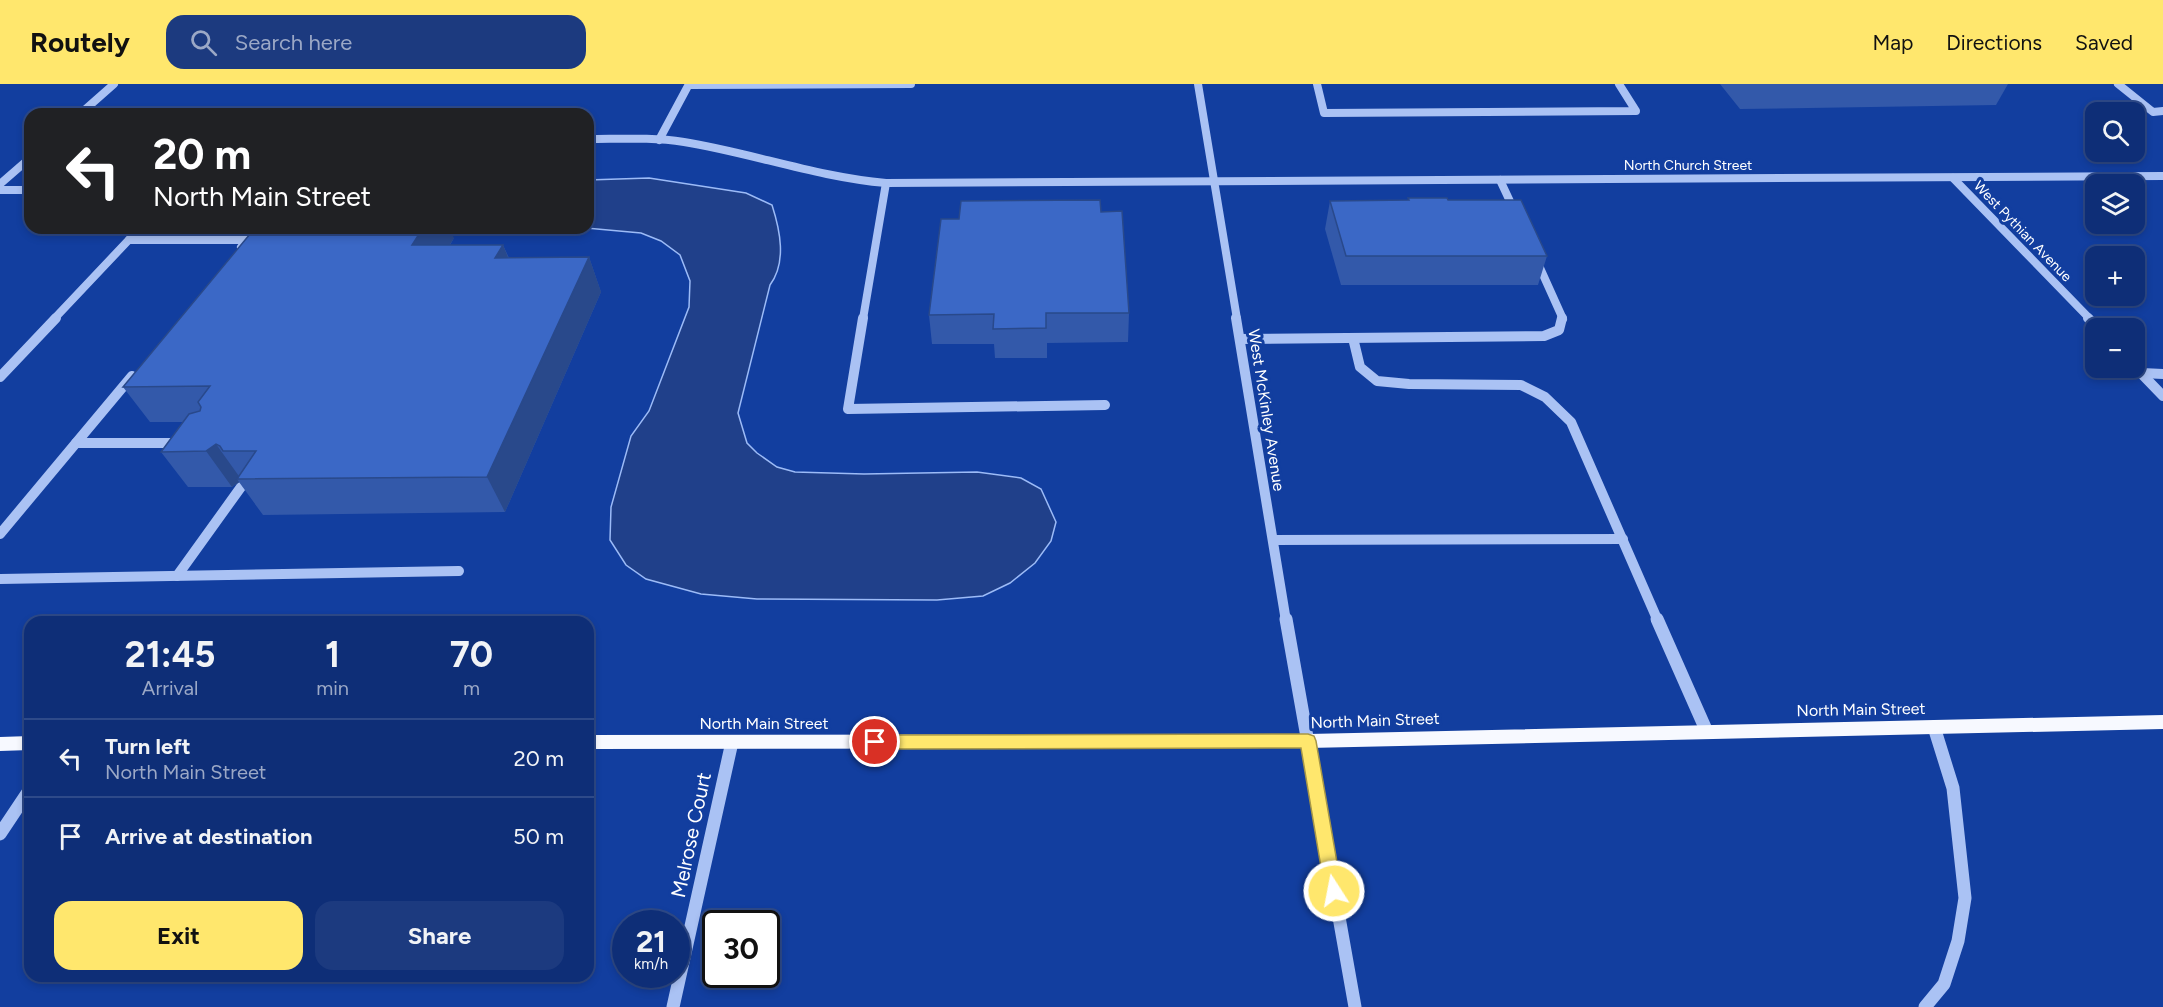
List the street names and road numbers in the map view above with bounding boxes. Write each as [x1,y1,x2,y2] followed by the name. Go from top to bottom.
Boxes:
[1624,157,1752,174] street label: North Church Street
[1970,177,2075,285] street label: West Pythian Avenue
[1244,328,1289,493] street label: West McKinley Avenue
[1796,699,1926,720] street label: North Main Street
[1310,709,1440,732] street label: North Main Street
[699,714,829,733] street label: North Main Street
[666,770,716,900] street label: Melrose Court

